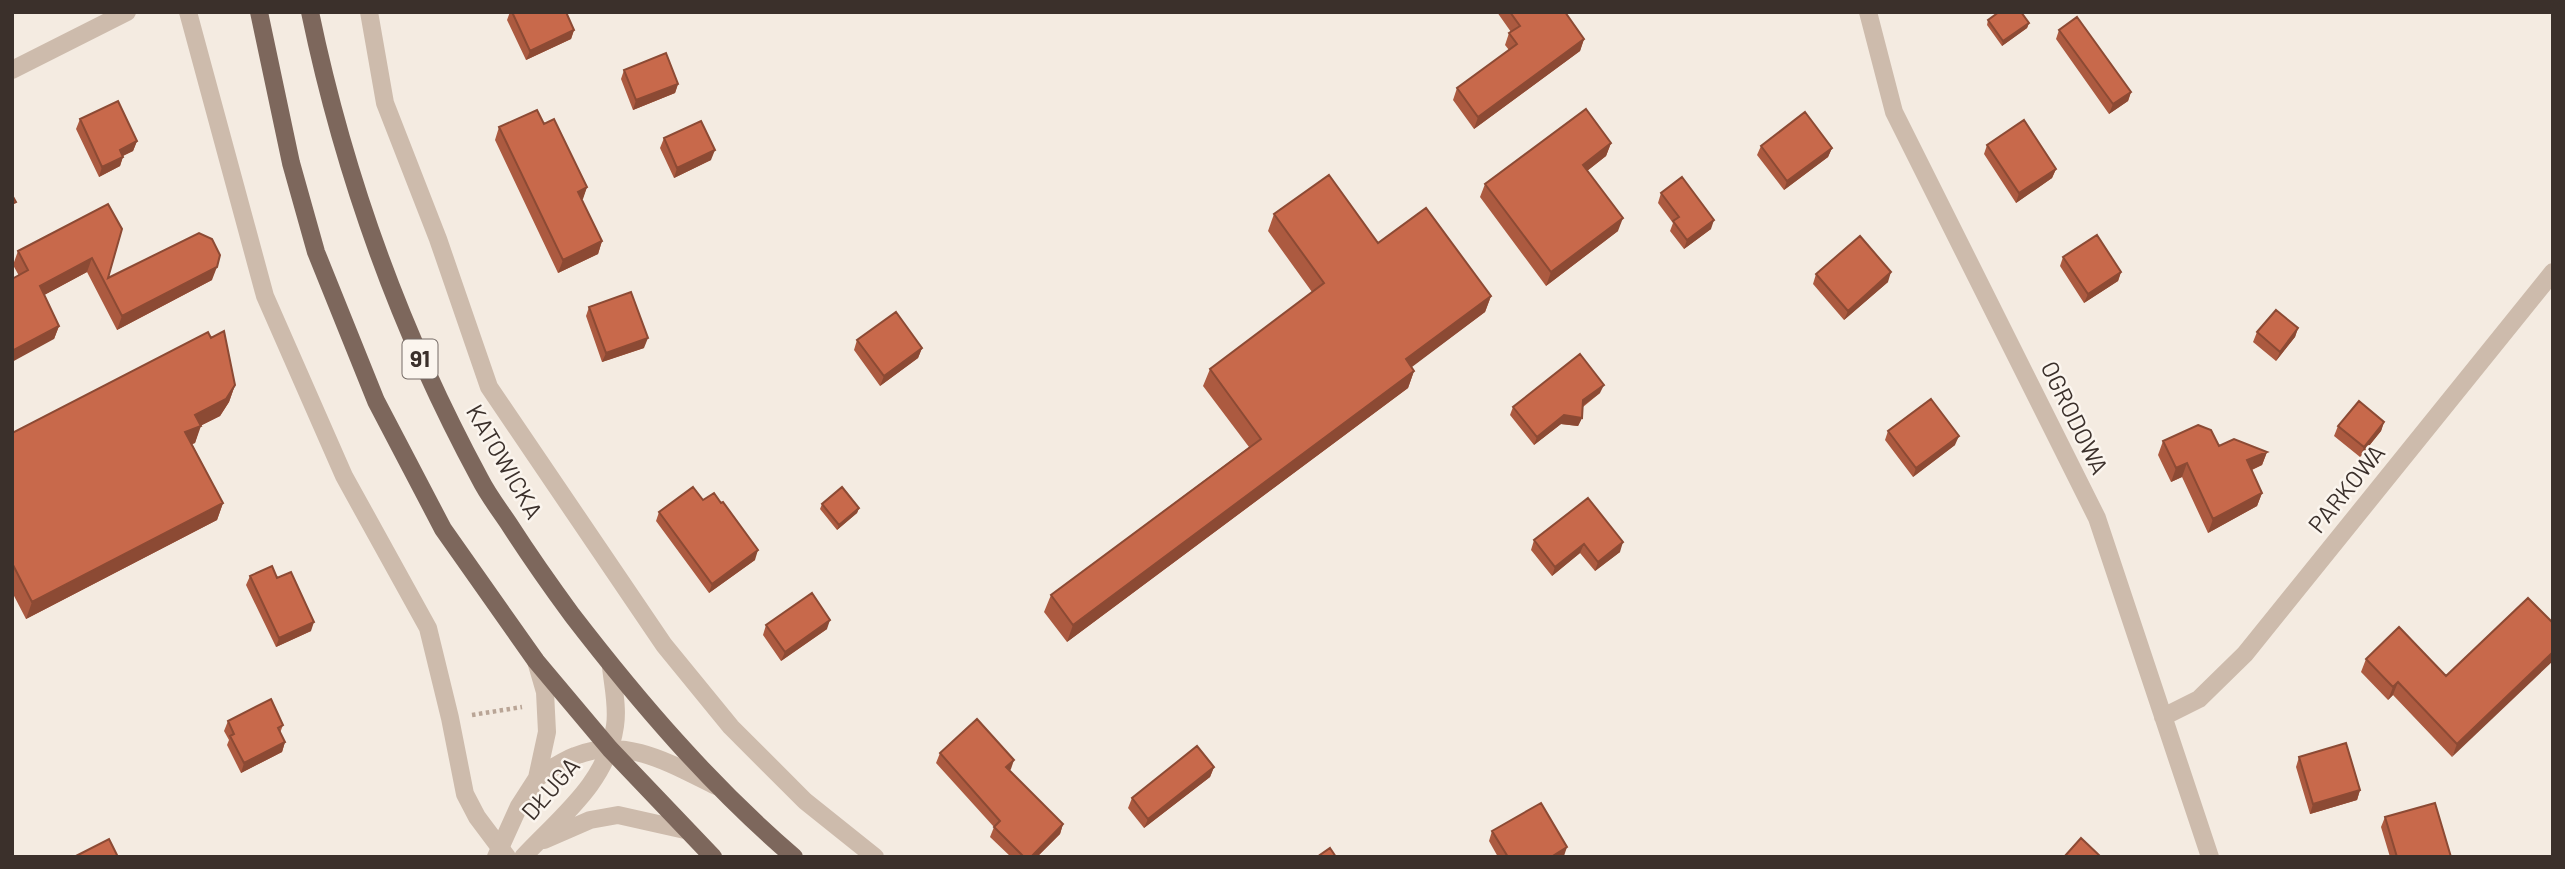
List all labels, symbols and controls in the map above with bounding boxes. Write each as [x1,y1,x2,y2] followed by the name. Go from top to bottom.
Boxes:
[402,340,438,378] road number: 91
[2036,356,2115,479] street label: OGRODOWA
[461,399,550,524] street label: KATOWICKA
[2301,438,2390,538] street label: PARKOWA
[515,751,585,825] street label: DŁUGA

